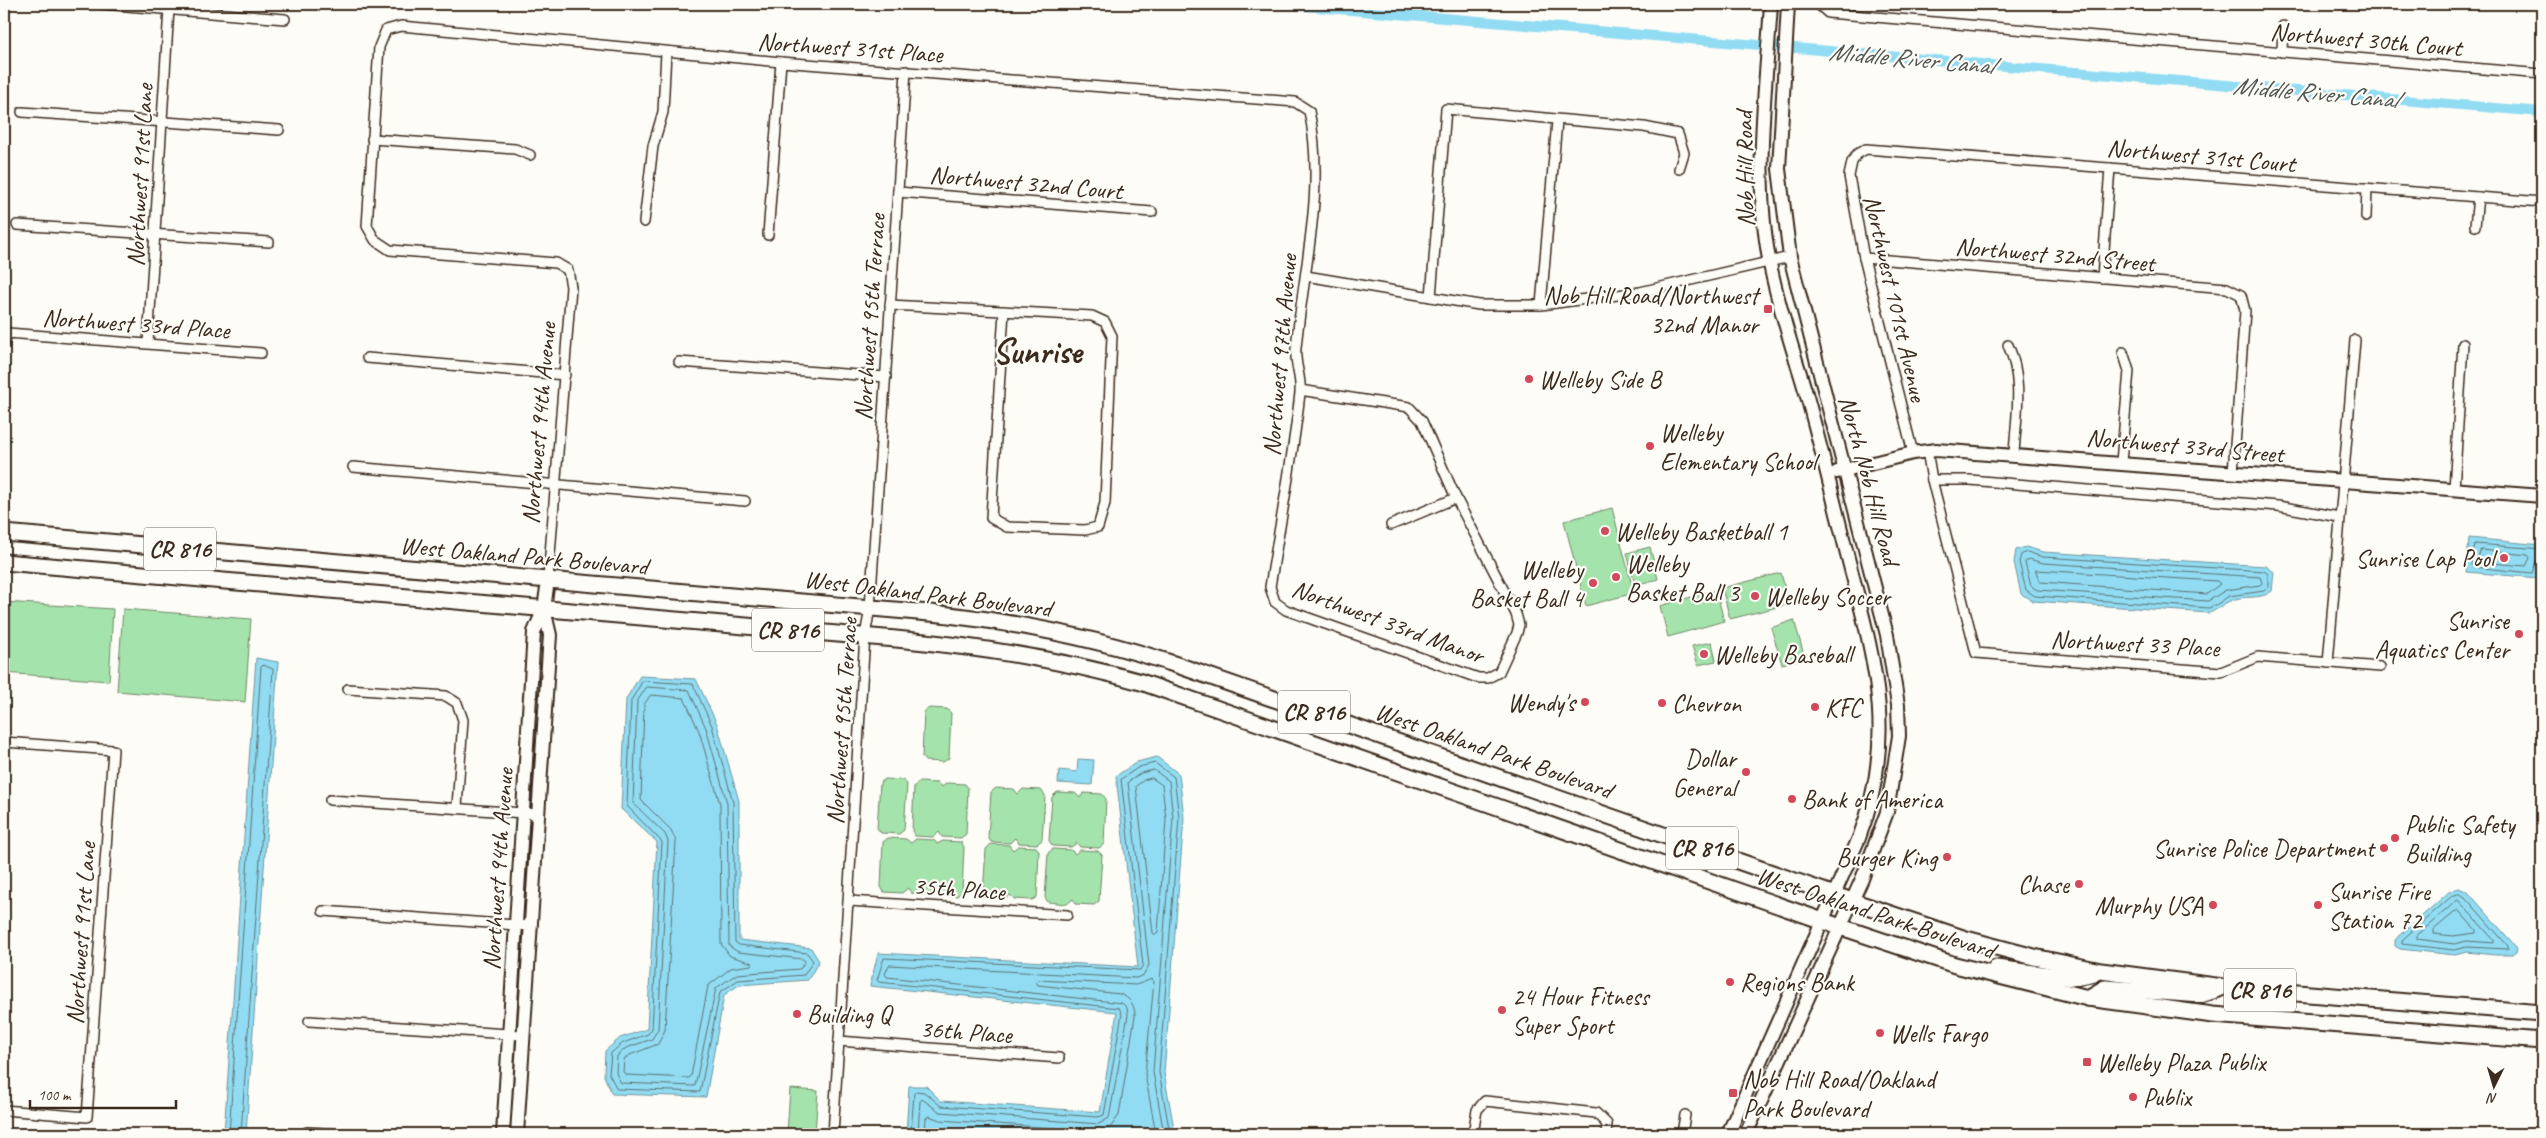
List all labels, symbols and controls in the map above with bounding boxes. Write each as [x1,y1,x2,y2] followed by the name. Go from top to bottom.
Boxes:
[2269,16,2465,65] street label: Northwest 30th Court
[756,26,945,71] street label: Northwest 31st Place
[1827,35,2003,83] water label: Middle River Canal
[2231,69,2407,117] water label: Middle River Canal
[119,81,161,267] street label: Northwest 91st Lane
[1728,107,1762,227] street label: Nob Hill Road
[2105,132,2299,180] street label: Northwest 31st Court
[928,159,1126,208] street label: Northwest 32nd Court
[1856,192,1935,406] street label: Northwest 101st Avenue
[847,211,893,421] street label: Northwest 95th Terrace
[1954,230,2159,280] street label: Northwest 32nd Street
[1255,251,1305,457] street label: Northwest 97th Avenue
[1544,280,1762,341] place label: Nob Hill Road/Northwest 32nd Manor
[41,301,232,347] street label: Northwest 33rd Place
[1762,303,1774,315] marker: Nob Hill Road/Northwest 32nd Manor
[514,319,564,525] street label: Northwest 94th Avenue
[992,329,1084,374] district label: Sunrise
[1539,364,1663,396] place label: Welleby Side B
[1523,373,1535,385] marker: Welleby Side B
[1831,392,1908,572] street label: North Nob Hill Road
[1660,417,1821,478] place label: Welleby Elementary School
[2085,421,2287,471] street label: Northwest 33rd Street
[1644,440,1656,452] marker: Welleby Elementary School
[1615,516,1789,548] place label: Welleby Basketball 1
[1599,525,1611,537] marker: Welleby Basketball 1
[144,528,216,570] road number: CR 816
[399,529,652,583] street label: West Oakland Park Boulevard
[2355,543,2499,575] place label: Sunrise Lap Pool
[1626,548,1741,609] place label: Welleby Basket Ball 3
[2498,552,2510,564] marker: Sunrise Lap Pool
[1470,554,1586,615] place label: Welleby Basket Ball 4
[803,563,1056,625] street label: West Oakland Park Boulevard
[1610,571,1622,583] marker: Welleby Basket Ball 3
[1287,572,1491,672] street label: Northwest 33rd Manor
[1587,577,1599,589] marker: Welleby Basket Ball 4
[1765,581,1893,613] place label: Welleby Soccer
[1749,590,1761,602] marker: Welleby Soccer
[2375,605,2512,666] place label: Sunrise Aquatics Center
[752,608,824,652] road number: CR 816
[819,615,865,825] street label: Northwest 95th Terrace
[2050,624,2222,664] street label: Northwest 33 Place
[2513,628,2525,640] marker: Sunrise Aquatics Center
[1714,639,1857,671] place label: Welleby Baseball
[1698,648,1710,660] marker: Welleby Baseball
[1508,687,1577,719] place label: Wendy's
[1672,688,1742,720] place label: Chevron
[1278,690,1350,734] road number: CR 816
[1825,692,1864,724] place label: KFC
[1371,695,1619,808] street label: West Oakland Park Boulevard
[1579,696,1591,708] marker: Wendy's
[1656,697,1668,709] marker: Chevron
[1809,701,1821,713] marker: KFC
[1673,743,1741,804] place label: Dollar General
[475,765,521,971] street label: Northwest 94th Avenue
[1740,766,1752,778] marker: Dollar General
[1802,784,1944,816] place label: Bank of America
[1786,793,1798,805] marker: Bank of America
[2405,809,2517,870] place label: Public Safety Building
[1666,826,1738,870] road number: CR 816
[2389,832,2401,844] marker: Public Safety Building
[2153,833,2377,865] place label: Sunrise Police Department
[59,839,103,1025] street label: Northwest 91st Lane
[1836,842,1939,874] place label: Burger King
[2378,842,2390,854] marker: Sunrise Police Department
[1941,851,1953,863] marker: Burger King
[1753,859,2002,968] street label: West Oakland Park Boulevard
[2018,869,2071,901] place label: Chase
[912,870,1008,908] street label: 35th Place
[2328,876,2432,937] place label: Sunrise Fire Station 72
[2073,878,2085,890] marker: Chase
[2095,890,2203,922] place label: Murphy USA
[2207,899,2219,911] marker: Murphy USA
[2312,899,2324,911] marker: Sunrise Fire Station 72
[1740,967,1856,999] place label: Regions Bank
[2224,968,2296,1012] road number: CR 816
[1724,976,1736,988] marker: Regions Bank
[1512,981,1651,1042] place label: 24 Hour Fitness Super Sport
[807,999,894,1031] place label: Building Q
[1496,1004,1508,1016] marker: 24 Hour Fitness Super Sport
[791,1008,803,1020] marker: Building Q
[919,1013,1015,1051] street label: 36th Place
[1890,1018,1988,1050] place label: Wells Fargo
[1874,1027,1886,1039] marker: Wells Fargo
[2097,1047,2268,1079] place label: Welleby Plaza Publix
[2081,1056,2093,1068] marker: Welleby Plaza Publix
[2468,1060,2518,1110] north arrow
[1743,1064,1939,1125] place label: Nob Hill Road/Oakland Park Boulevard
[30,1078,176,1110] scale bar
[2143,1082,2194,1114] place label: Publix
[38,1086,72,1105] text: 100 m
[1727,1087,1739,1099] marker: Nob Hill Road/Oakland Park Boulevard
[2486,1089,2498,1107] text: N
[2127,1091,2139,1103] marker: Publix

